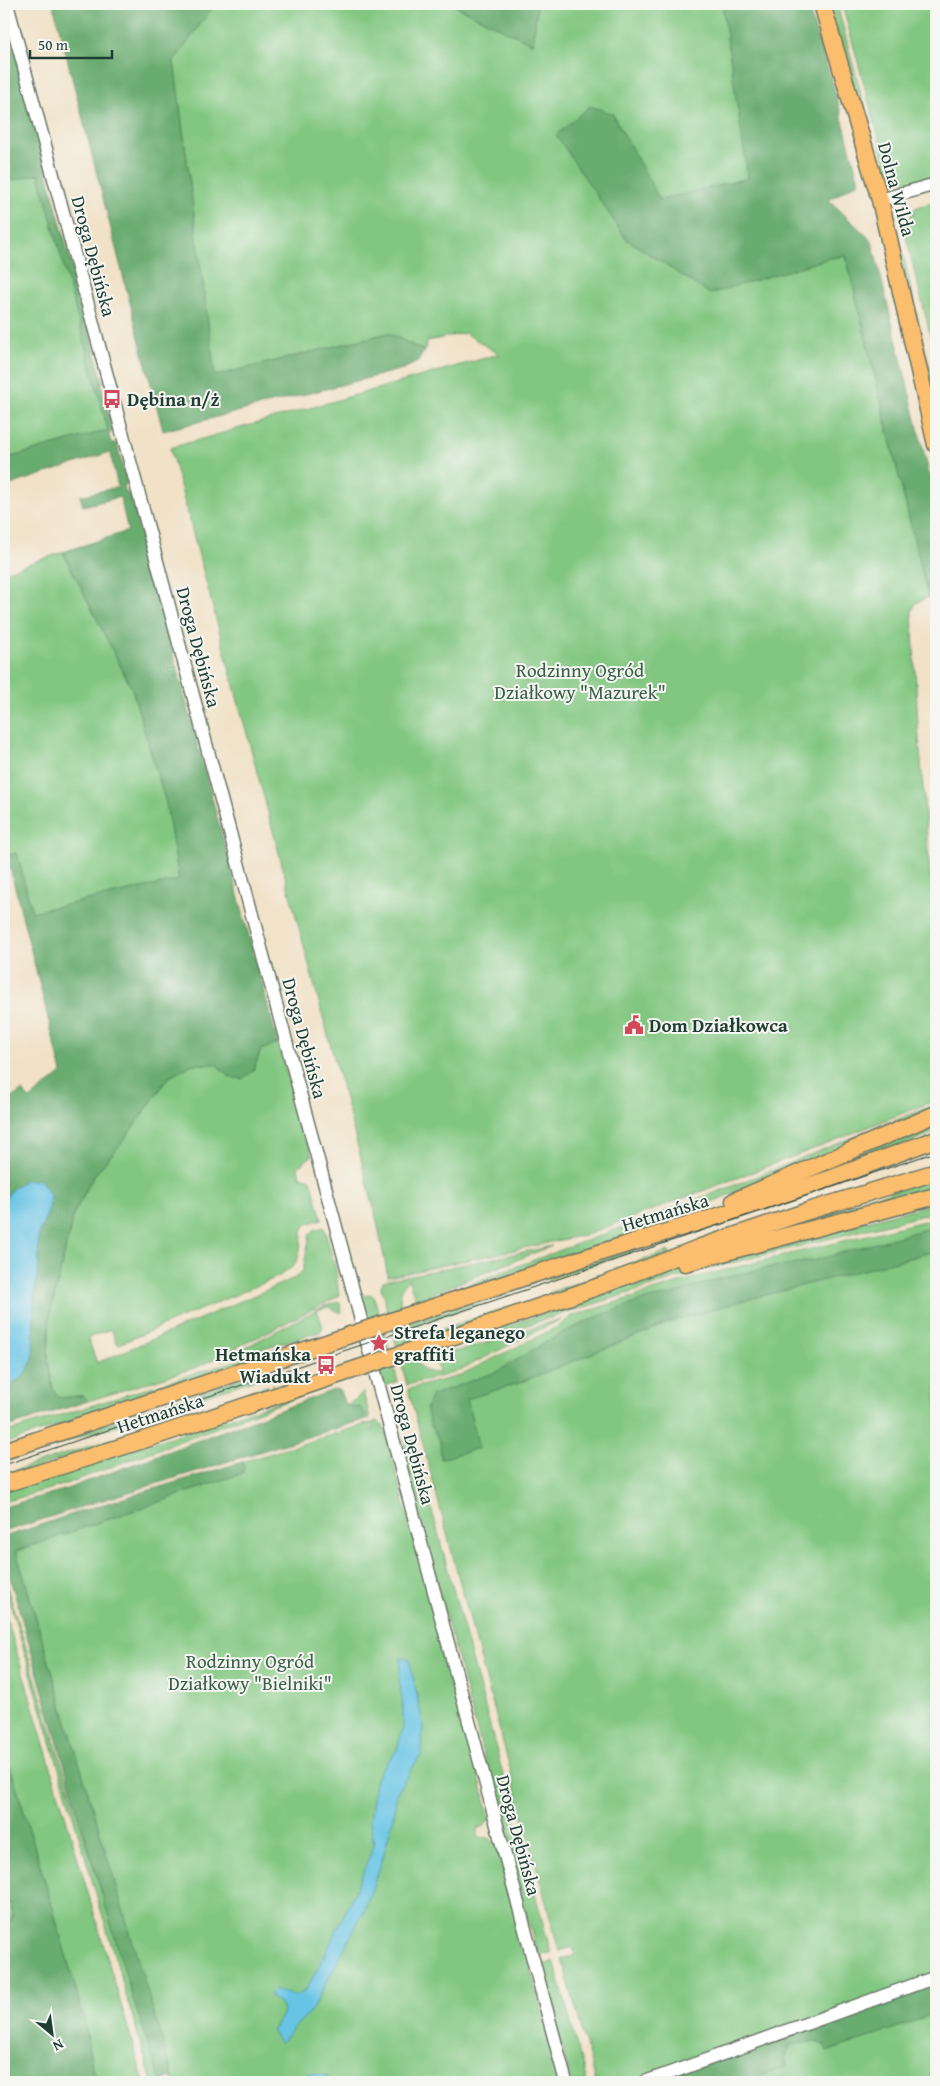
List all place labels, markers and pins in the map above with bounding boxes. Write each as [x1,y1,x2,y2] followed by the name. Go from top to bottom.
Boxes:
[127,385,220,413] place label: Dębina n/ż
[101,388,123,410] bus stop icon: Dębina n/ż
[649,1011,788,1039] place label: Dom Działkowca
[623,1014,645,1036] public building icon: Dom Działkowca
[394,1318,525,1368] place label: Strefa leganego graffiti
[368,1332,390,1354] place icon: Strefa leganego graffiti
[215,1340,312,1390] place label: Hetmańska Wiadukt
[315,1354,337,1376] bus stop icon: Hetmańska Wiadukt

